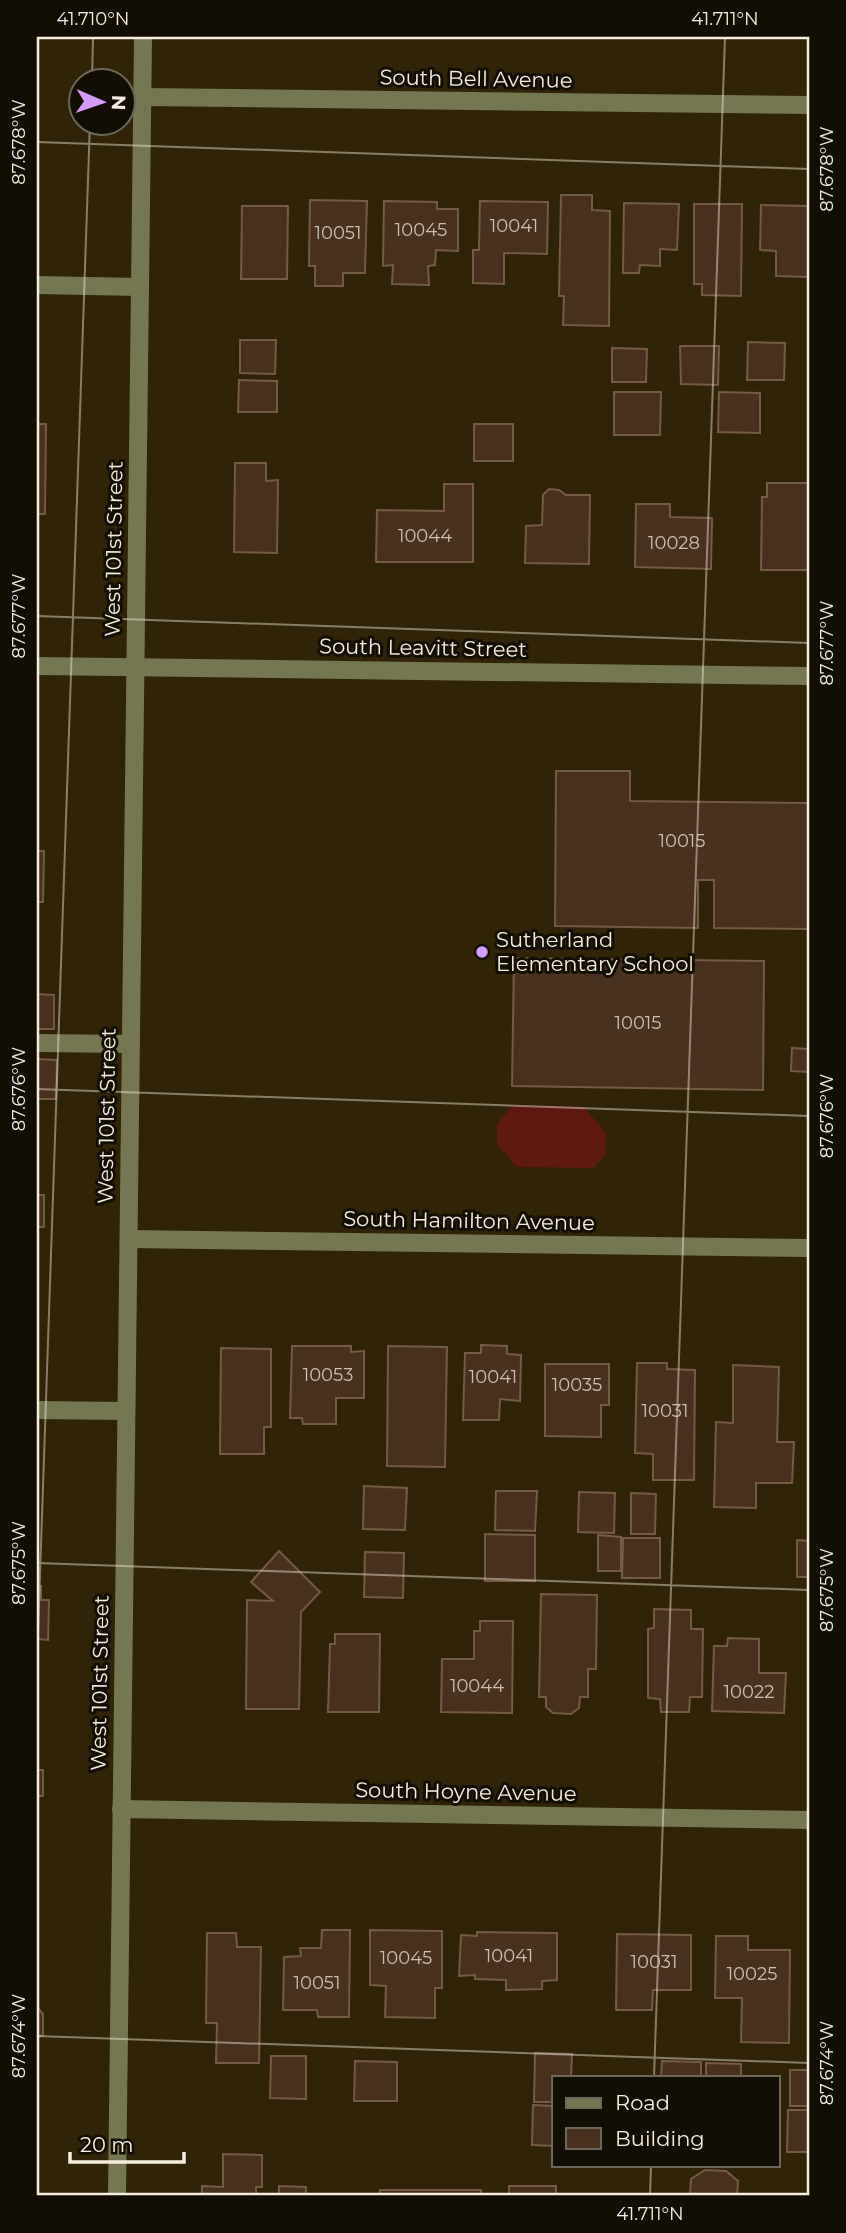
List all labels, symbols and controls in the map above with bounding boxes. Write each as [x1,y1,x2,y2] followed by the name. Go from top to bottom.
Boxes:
[57,8,129,30] text: 41.710°N
[691,8,759,30] text: 41.711°N
[379,64,573,93] street label: South Bell Avenue
[66,66,136,136] north arrow
[107,94,130,111] text: N
[8,99,30,185] text: 87.678°W
[816,126,838,212] text: 87.678°W
[490,215,538,237] house number: 10041
[395,219,447,241] house number: 10045
[314,222,362,244] house number: 10051
[99,461,128,637] street label: West 101st Street
[398,525,452,547] house number: 10044
[648,532,700,554] house number: 10028
[8,574,30,658] text: 87.677°W
[816,601,838,685] text: 87.677°W
[319,633,527,662] street label: South Leavitt Street
[658,830,706,852] house number: 10015
[496,927,694,976] place label: Sutherland Elementary School
[474,944,490,960] marker: Sutherland Elementary School
[614,1012,662,1034] house number: 10015
[92,1028,121,1204] street label: West 101st Street
[8,1047,30,1131] text: 87.676°W
[816,1074,838,1158] text: 87.676°W
[343,1206,595,1235] street label: South Hamilton Avenue
[303,1364,353,1386] house number: 10053
[469,1366,517,1388] house number: 10041
[552,1374,602,1396] house number: 10035
[642,1400,688,1422] house number: 10031
[8,1521,30,1605] text: 87.675°W
[816,1548,838,1632] text: 87.675°W
[85,1595,114,1771] street label: West 101st Street
[450,1675,504,1697] house number: 10044
[724,1681,774,1703] house number: 10022
[355,1777,577,1806] street label: South Hoyne Avenue
[485,1945,533,1967] house number: 10041
[380,1947,432,1969] house number: 10045
[631,1951,677,1973] house number: 10031
[727,1963,777,1985] house number: 10025
[293,1972,341,1994] house number: 10051
[8,1994,30,2078] text: 87.674°W
[816,2021,838,2105] text: 87.674°W
[552,2076,780,2166] legend
[615,2090,670,2115] text: Road
[70,2121,184,2165] scale bar
[615,2126,705,2151] text: Building
[80,2132,134,2157] text: 20 m
[616,2203,684,2225] text: 41.711°N

